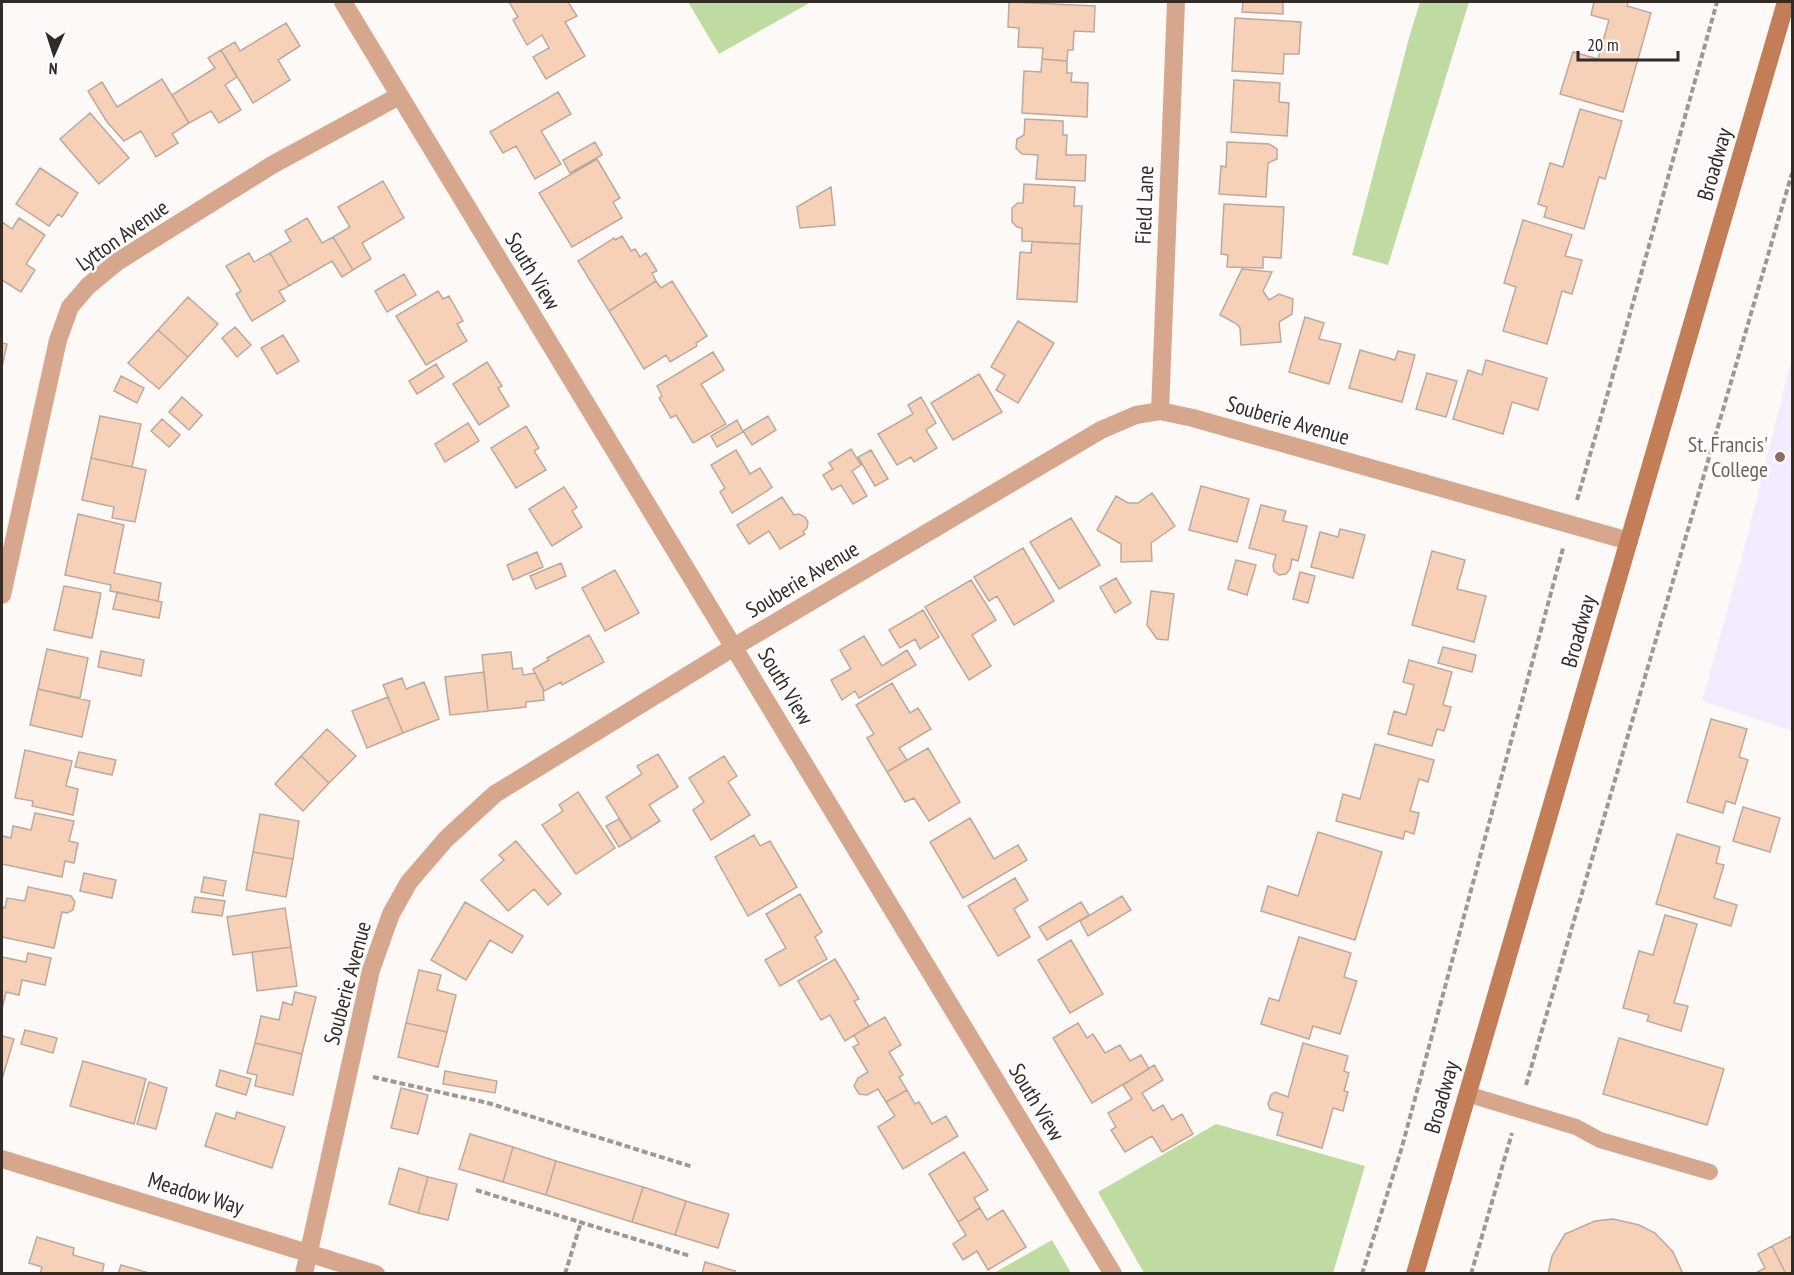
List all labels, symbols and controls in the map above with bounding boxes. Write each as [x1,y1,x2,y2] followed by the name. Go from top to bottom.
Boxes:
[24,24,84,84] north arrow
[1578,24,1678,62] scale bar
[1587,33,1619,56] text: 20 m
[48,59,58,79] text: N
[1690,124,1738,204] street label: Broadway
[1129,165,1159,245] street label: Field Lane
[70,193,174,277] street label: Lytton Avenue
[499,227,567,315] street label: South View
[1223,389,1353,451] street label: Souberie Avenue
[1688,430,1768,483] place label: St. Francis' College
[1773,450,1787,464] marker: St. Francis' College
[740,534,864,624] street label: Souberie Avenue
[1554,591,1602,671] street label: Broadway
[752,642,820,730] street label: South View
[317,918,377,1048] street label: Souberie Avenue
[1417,1057,1465,1137] street label: Broadway
[1003,1058,1071,1146] street label: South View
[145,1165,248,1221] street label: Meadow Way

